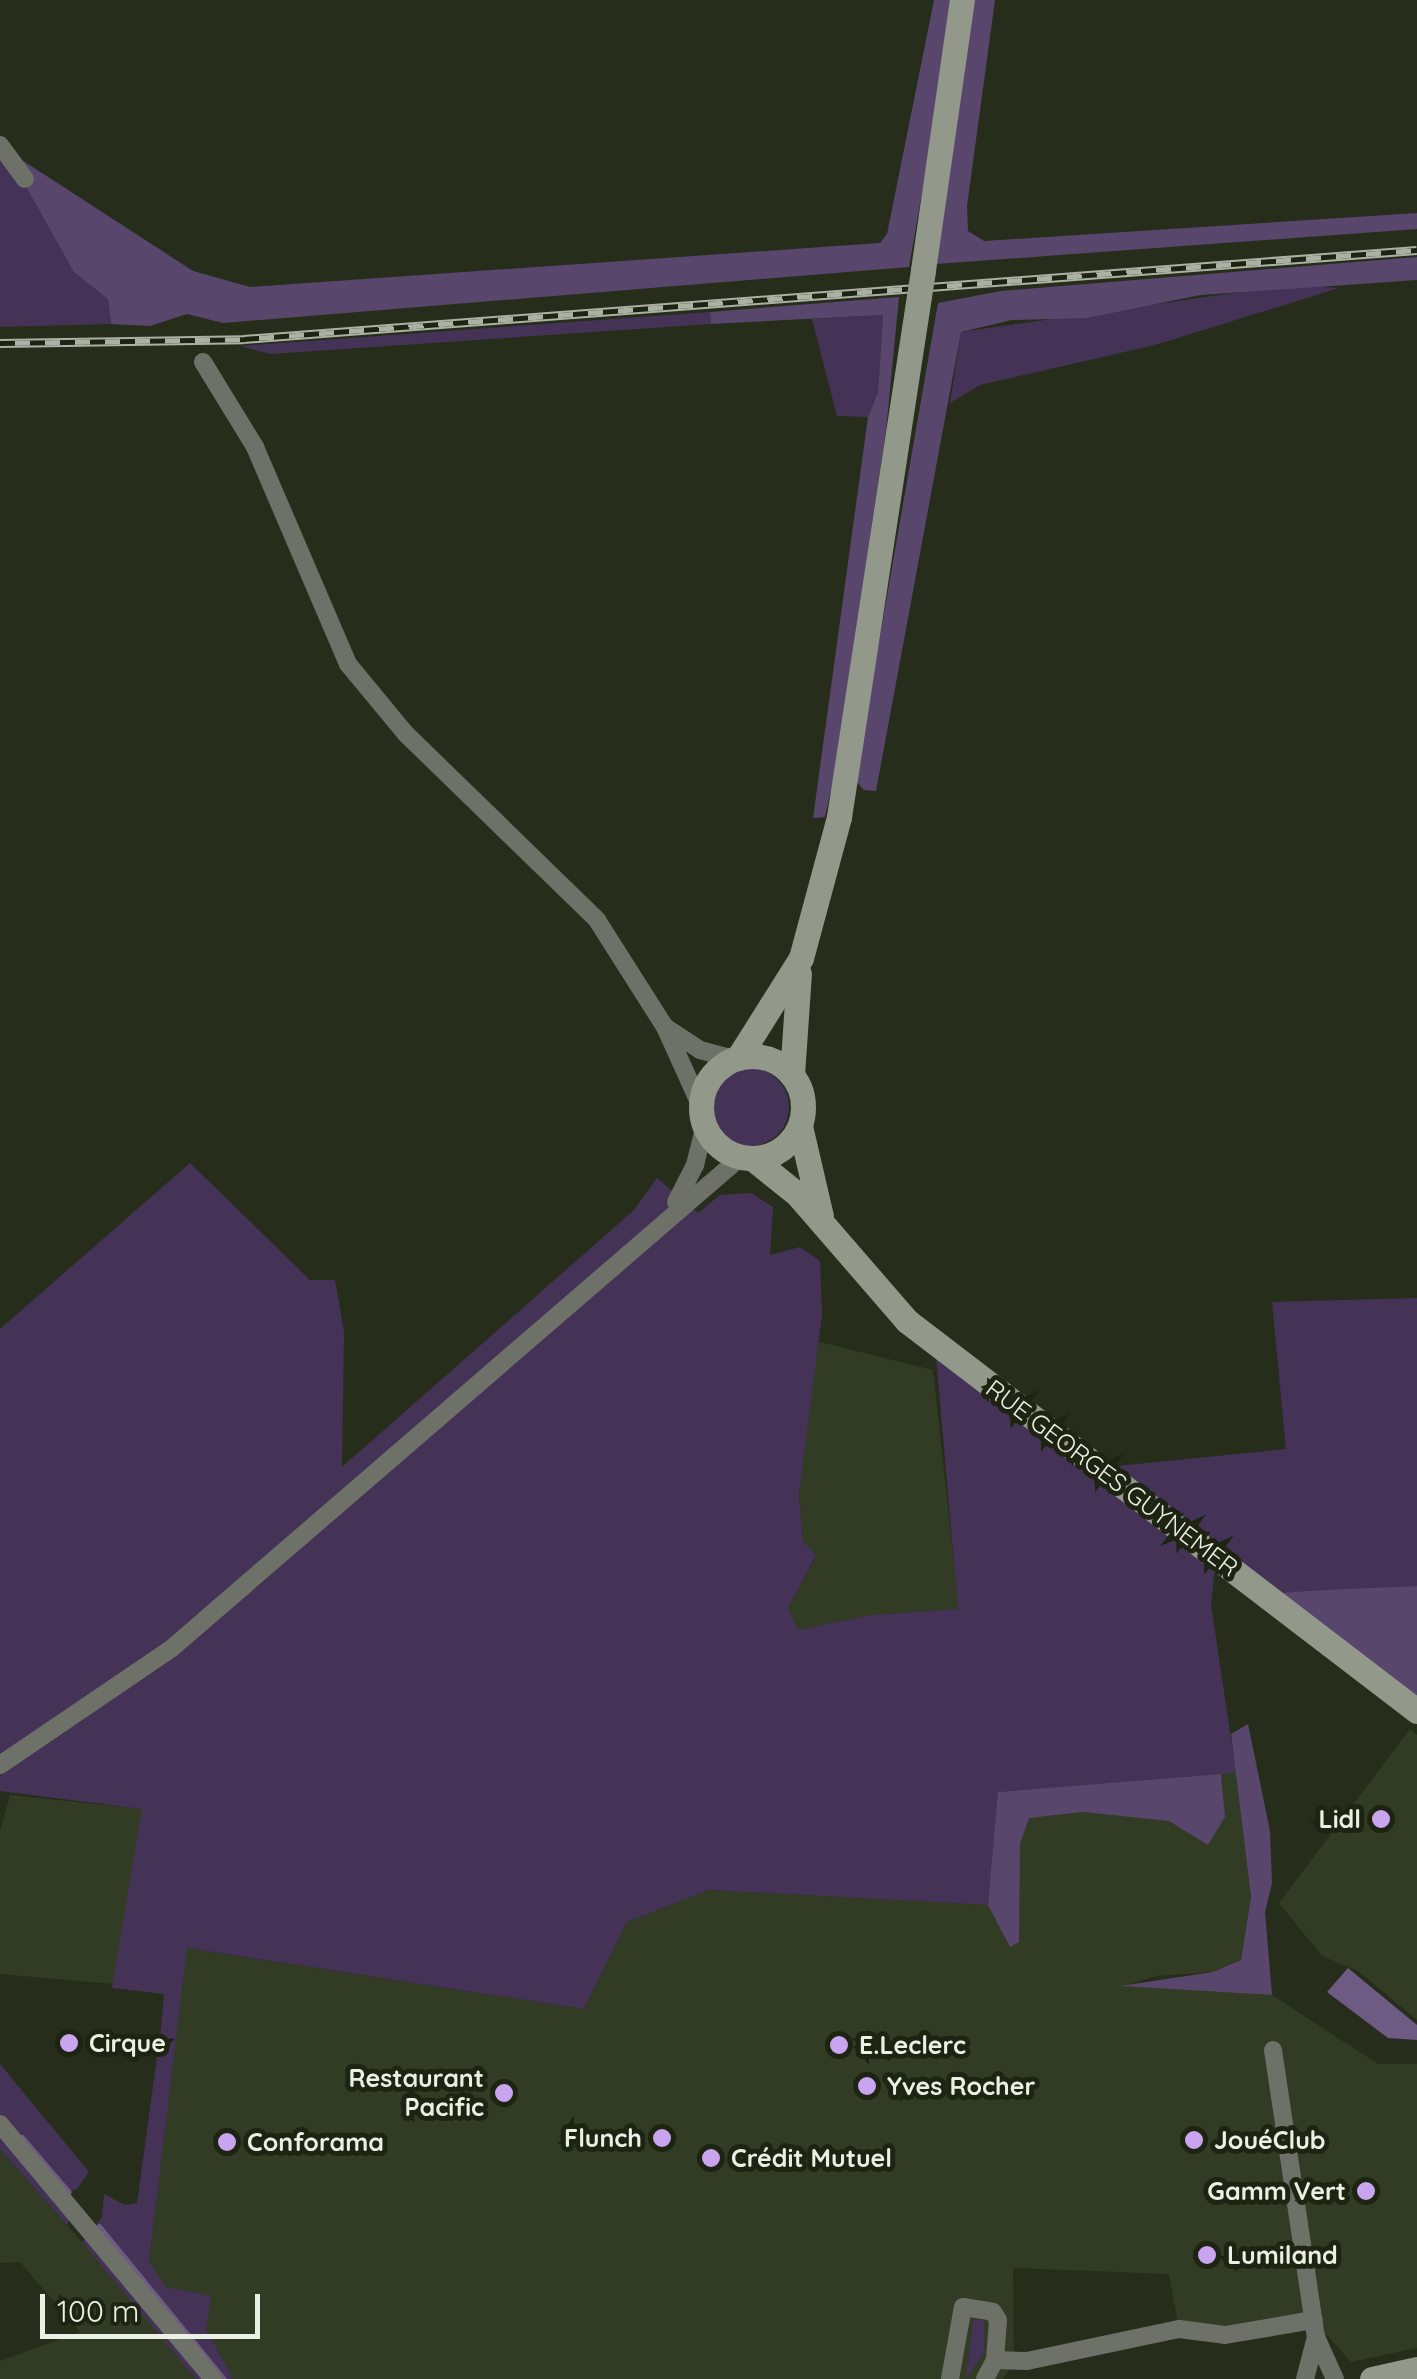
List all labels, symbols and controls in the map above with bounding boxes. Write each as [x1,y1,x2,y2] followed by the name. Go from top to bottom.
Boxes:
[980,1373,1244,1583] street label: RUE GEORGES GUYNEMER
[1319,1804,1361,1834] place label: Lidl
[1370,1808,1392,1830] marker: Lidl
[89,2028,166,2058] place label: Cirque
[859,2030,966,2060] place label: E.Leclerc
[58,2032,80,2054] marker: Cirque
[828,2034,850,2056] marker: E.Leclerc
[348,2064,484,2123] place label: Restaurant Pacific
[887,2071,1035,2101] place label: Yves Rocher
[856,2075,878,2097] marker: Yves Rocher
[493,2082,515,2104] marker: Restaurant Pacific
[564,2123,642,2153] place label: Flunch
[1214,2125,1325,2155] place label: JouéClub
[247,2127,384,2157] place label: Conforama
[651,2127,673,2149] marker: Flunch
[1183,2129,1205,2151] marker: JouéClub
[216,2131,238,2153] marker: Conforama
[731,2143,892,2173] place label: Crédit Mutuel
[700,2147,722,2169] marker: Crédit Mutuel
[1207,2176,1346,2206] place label: Gamm Vert
[1355,2180,1377,2202] marker: Gamm Vert
[1227,2240,1338,2270] place label: Lumiland
[1196,2244,1218,2266] marker: Lumiland
[45,2274,265,2336] scale bar
[57,2292,139,2330] text: 100 m

